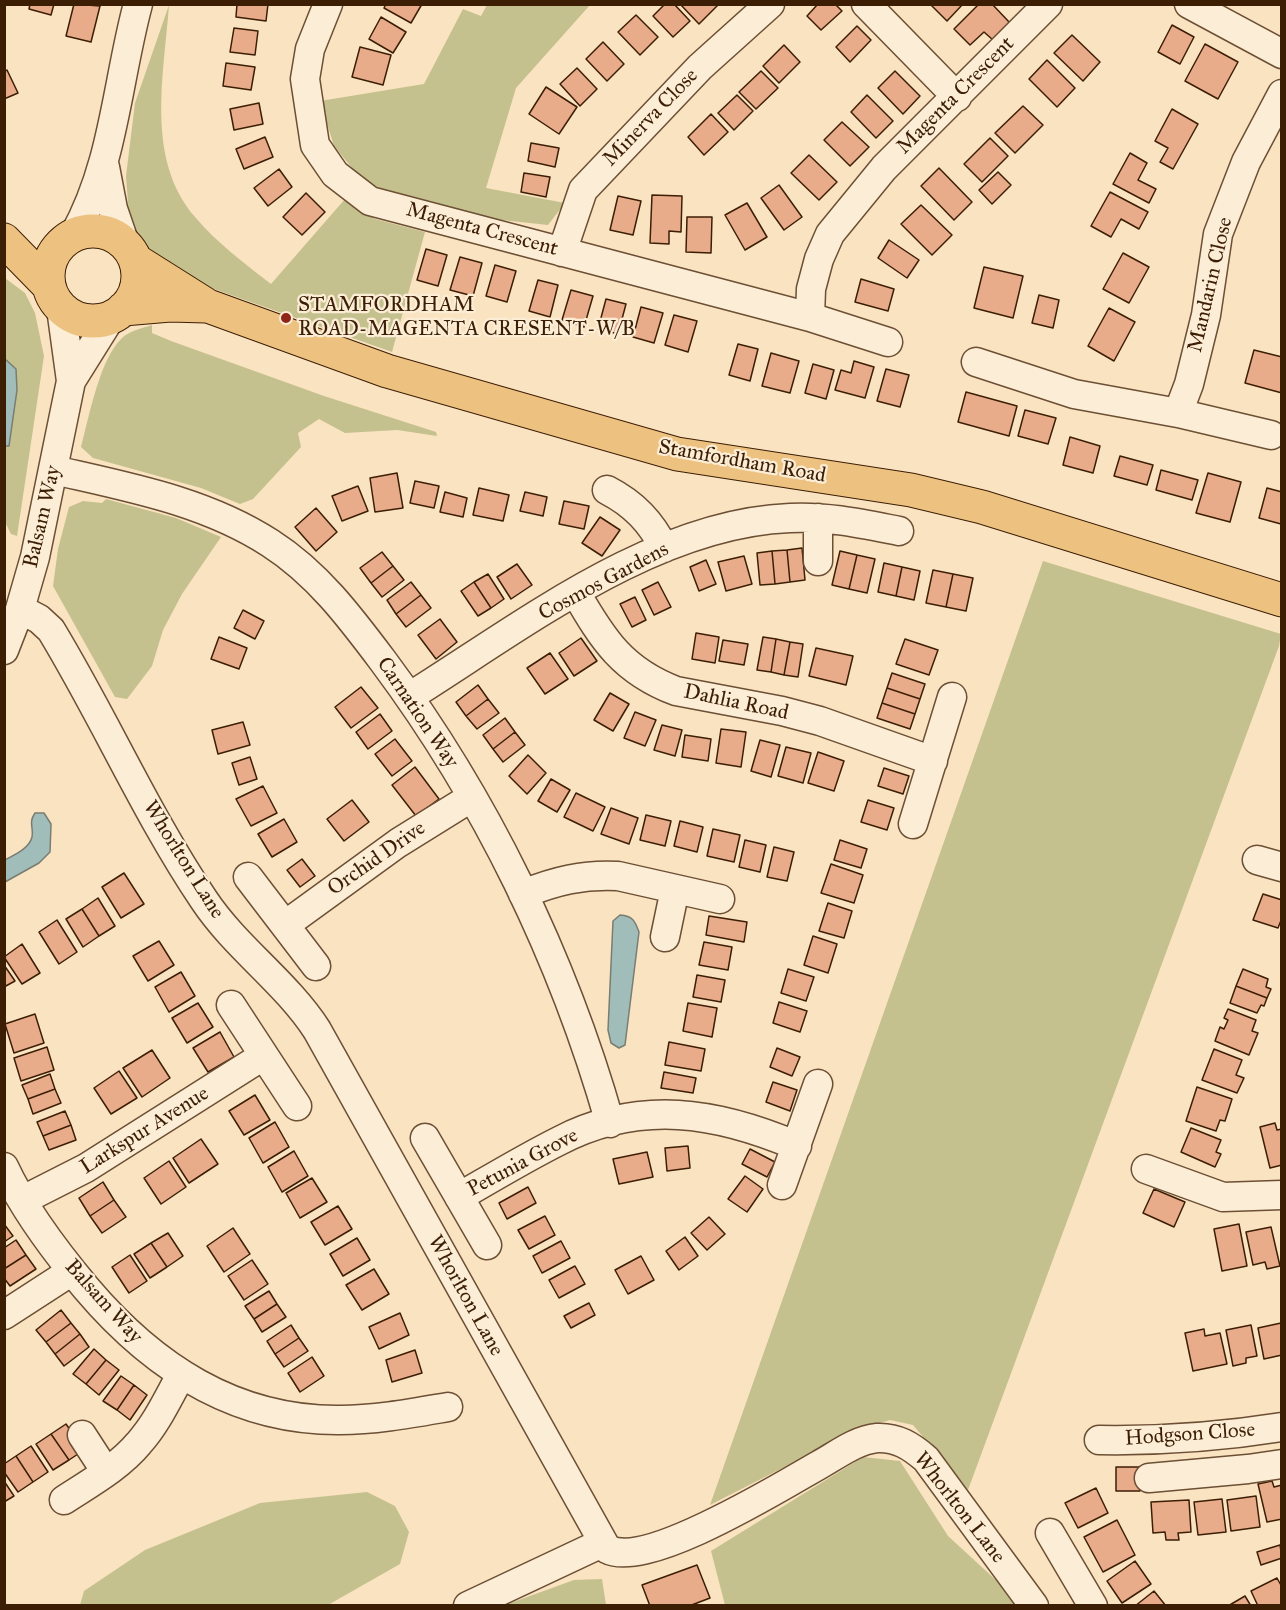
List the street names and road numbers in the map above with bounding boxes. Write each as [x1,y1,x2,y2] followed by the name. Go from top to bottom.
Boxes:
[892,32,1020,160] street label: Magenta Crescent
[598,64,704,172] street label: Minerva Close
[403,198,561,262] street label: Magenta Crescent
[1183,215,1239,355] street label: Mandarin Close
[656,435,828,489] street label: Stamfordham Road
[19,463,67,571] street label: Balsam Way
[535,537,673,627] street label: Cosmos Gardens
[371,653,463,773] street label: Carnation Way
[681,680,791,726] street label: Dahlia Road
[137,796,229,924] street label: Whorlton Lane
[323,816,431,902] street label: Orchid Drive
[76,1081,214,1181] street label: Larkspur Avenue
[463,1123,583,1203] street label: Petunia Grove
[421,1231,509,1361] street label: Whorlton Lane
[59,1255,147,1349] street label: Balsam Way
[1124,1418,1256,1452] street label: Hodgson Close
[908,1447,1010,1569] street label: Whorlton Lane

